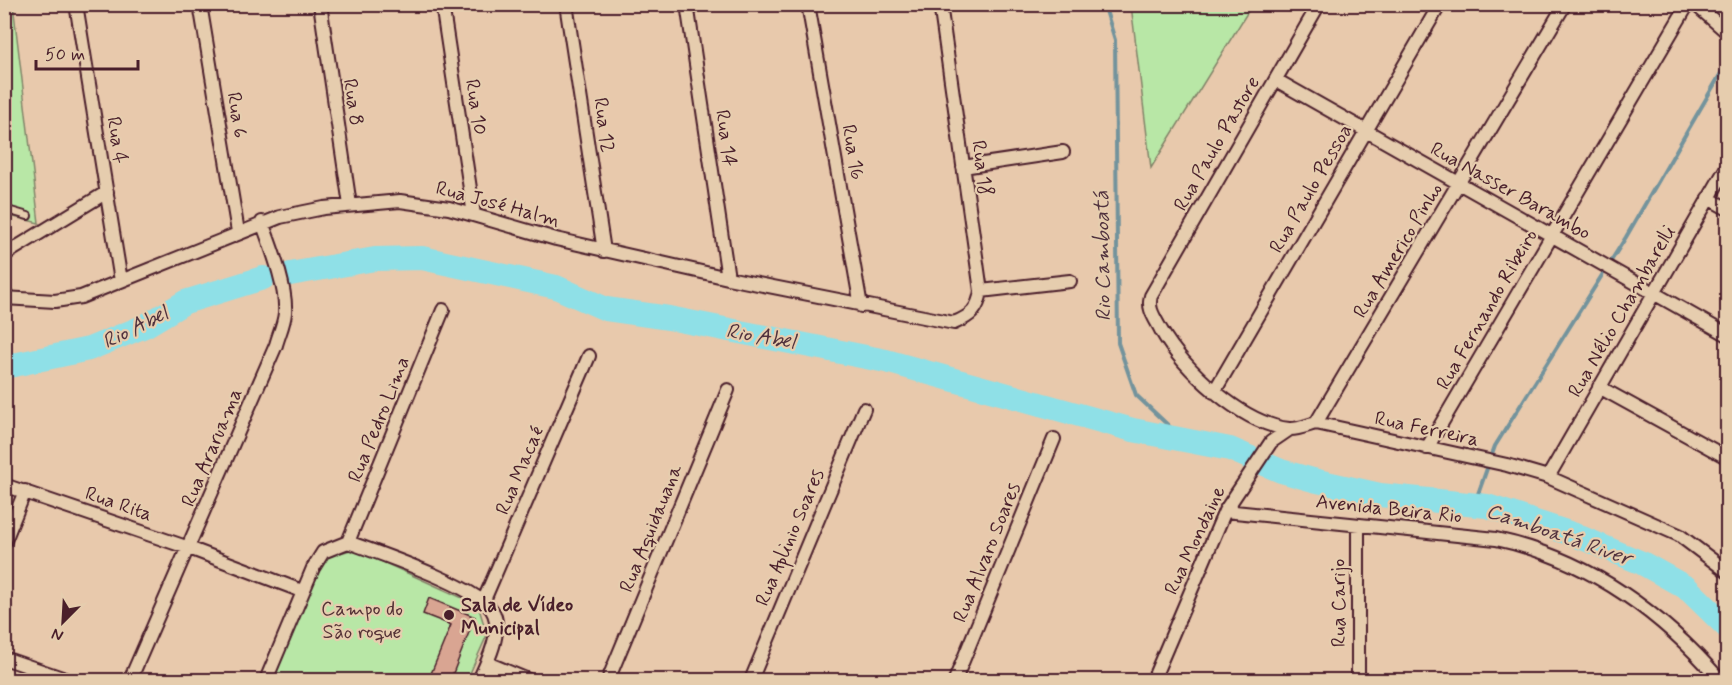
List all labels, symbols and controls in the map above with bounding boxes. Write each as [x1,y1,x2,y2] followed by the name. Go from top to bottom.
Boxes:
[36,33,138,71] scale bar
[45,43,85,67] text: 50 m
[1168,71,1267,216] street label: Rua Paulo Pastore
[335,77,370,128] street label: Rua 8
[458,77,493,137] street label: Rua 10
[220,90,253,140] street label: Rua 6
[586,96,621,155] street label: Rua 12
[708,108,743,168] street label: Rua 14
[99,115,134,166] street label: Rua 4
[1263,119,1359,258] street label: Rua Paulo Pessoa
[834,122,871,182] street label: Rua 16
[1425,136,1596,247] street label: Rua Nasser Barambo
[964,139,999,198] street label: Rua 18
[433,175,563,234] street label: Rua José Halm
[1347,178,1449,323] street label: Rua Americo Pinho
[1088,190,1118,322] water label: Rio Camboatá
[1562,221,1683,403] street label: Rua Nélio Chambarelli
[1430,224,1544,395] street label: Rua Fernando Ribeiro
[98,299,175,356] water label: Rio Abel
[724,317,800,357] water label: Rio Abel
[342,353,417,487] street label: Rua Pedro Lima
[175,384,249,511] street label: Rua Araruama
[1372,405,1481,454] street label: Rua Ferreira
[490,422,551,519] street label: Rua Macaé
[613,460,690,597] street label: Rua Aquidauana
[749,465,832,611] street label: Rua Aplinio Soares
[947,478,1028,627] street label: Rua Alvaro Soares
[81,480,156,528] street label: Rua Rita
[1158,482,1232,599] street label: Rua Mondaine
[1314,488,1463,531] street label: Avenida Beira Rio
[1482,497,1638,574] water label: Camboatá River
[1326,559,1353,647] street label: Rua Carijo
[33,592,93,652] north arrow
[461,592,573,642] place label: Sala de Vídeo Municipal
[321,596,403,646] park label: Campo do São roque
[442,608,456,622] marker: Sala de Vídeo Municipal
[48,623,67,646] text: N

